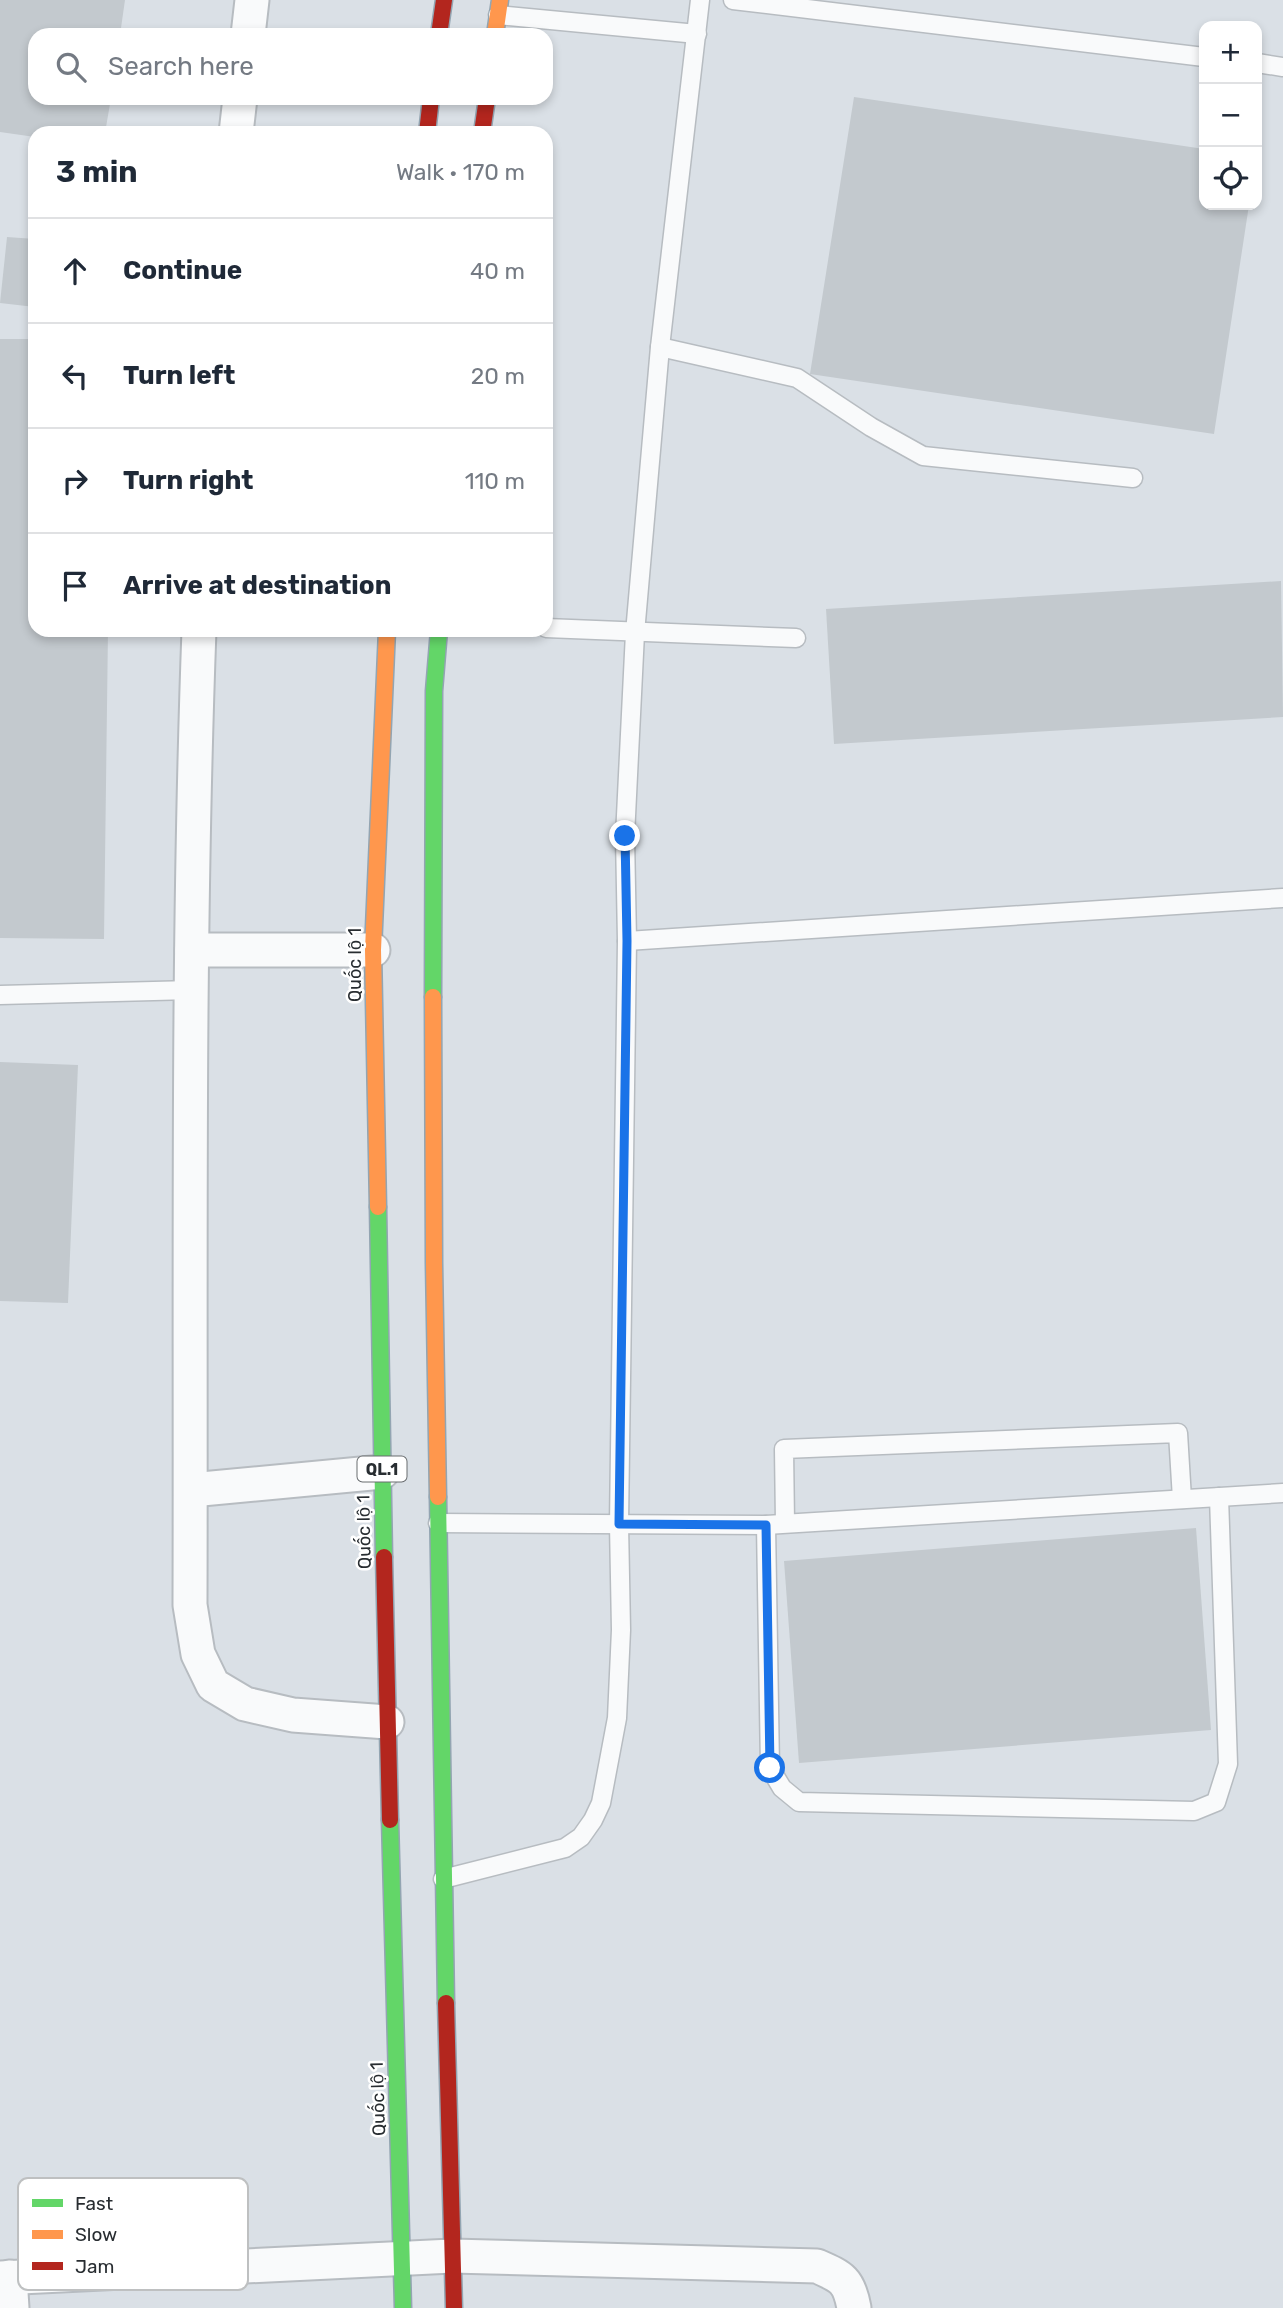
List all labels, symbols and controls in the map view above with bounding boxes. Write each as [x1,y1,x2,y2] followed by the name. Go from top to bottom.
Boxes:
[1199,21,1262,210] map controls
[1199,21,1262,84] button: +
[28,28,553,105] search box
[52,48,90,86] icon: search
[108,51,254,82] text: Search here
[1199,84,1262,147] button: −
[1199,147,1262,210] button: locate
[56,154,138,190] text: 3 min
[396,158,525,186] text: Walk · 170 m
[56,252,94,290] icon: ahead
[123,255,242,286] text: Continue
[470,257,525,285] text: 40 m
[56,357,94,395] icon: left
[123,360,235,391] text: Turn left
[471,362,525,390] text: 20 m
[56,462,94,500] icon: right
[123,465,253,496] text: Turn right
[465,467,525,495] text: 110 m
[56,567,94,605] icon: arrive
[123,570,391,601] text: Arrive at destination
[609,820,640,851] route end
[343,928,366,1002] street label: Quốc lộ 1
[358,1456,406,1482] road number: QL.1
[352,1495,376,1569] street label: Quốc lộ 1
[754,1752,785,1783] route start
[365,2062,390,2136] street label: Quốc lộ 1
[18,2178,248,2290] legend
[75,2192,114,2215] text: Fast
[75,2223,117,2246] text: Slow
[75,2255,114,2278] text: Jam

